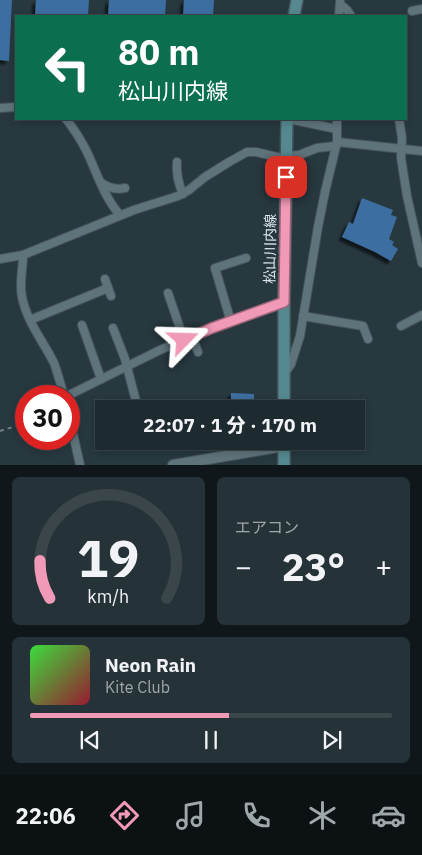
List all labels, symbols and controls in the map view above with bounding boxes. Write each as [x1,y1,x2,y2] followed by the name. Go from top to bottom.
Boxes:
[118,29,200,75] text: 80 m
[35,35,100,100] icon: left
[118,76,228,105] text: 松山川内線
[265,156,307,198] pin
[272,163,300,191] icon: arrive
[260,214,280,284] street label: 松山川内線
[157,313,209,365] position arrow
[15,385,80,450] speed limit sign: 30
[143,413,317,437] text: 22:07 · 1 分 · 170 m
[235,517,299,537] text: エアコン
[77,524,140,591] text: 19
[282,542,345,591] text: 23°
[235,548,252,585] text: −
[375,548,392,585] text: +
[88,585,130,608] text: km/h
[105,653,196,677] text: Neon Rain
[105,677,170,697] text: Kite Club
[76,726,104,754] icon: previous
[197,726,225,754] icon: pause
[318,726,346,754] icon: next
[107,798,142,833] icon: directions
[173,798,208,833] icon: music
[239,798,274,833] icon: phone
[305,798,340,833] icon: climate
[371,798,406,833] icon: car
[16,801,76,830] text: 22:06

